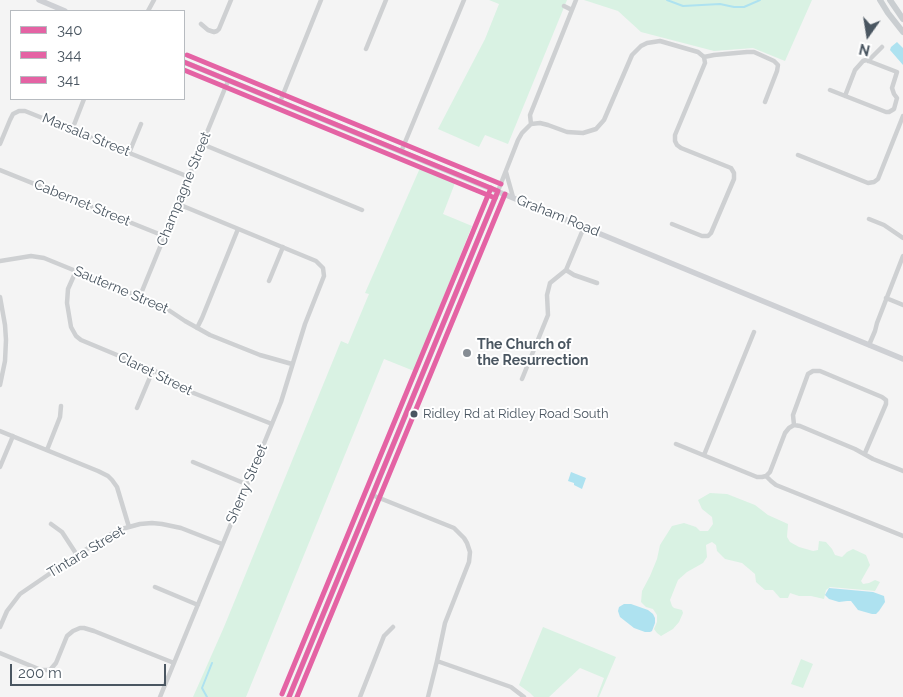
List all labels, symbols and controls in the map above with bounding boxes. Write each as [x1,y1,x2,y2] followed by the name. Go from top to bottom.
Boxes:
[10,10,185,100] legend
[843,10,893,60] north arrow
[57,21,82,39] text: 340
[858,41,872,59] text: N
[57,46,81,64] text: 344
[57,71,80,89] text: 341
[40,110,132,160] street label: Marsala Street
[153,129,215,249] street label: Champagne Street
[31,176,133,230] street label: Cabernet Street
[514,192,602,240] street label: Graham Road
[71,263,171,317] street label: Sauterne Street
[477,337,589,370] place label: The Church of the Resurrection
[461,347,473,359] marker: The Church of the Resurrection
[115,349,195,399] street label: Claret Street
[423,406,609,422] place label: Ridley Rd at Ridley Road South
[409,409,419,419] marker: Ridley Rd at Ridley Road South
[223,442,271,526] street label: Sherry Street
[44,522,128,582] street label: Tintara Street
[12,654,169,686] scale bar
[18,664,62,682] text: 200 m

